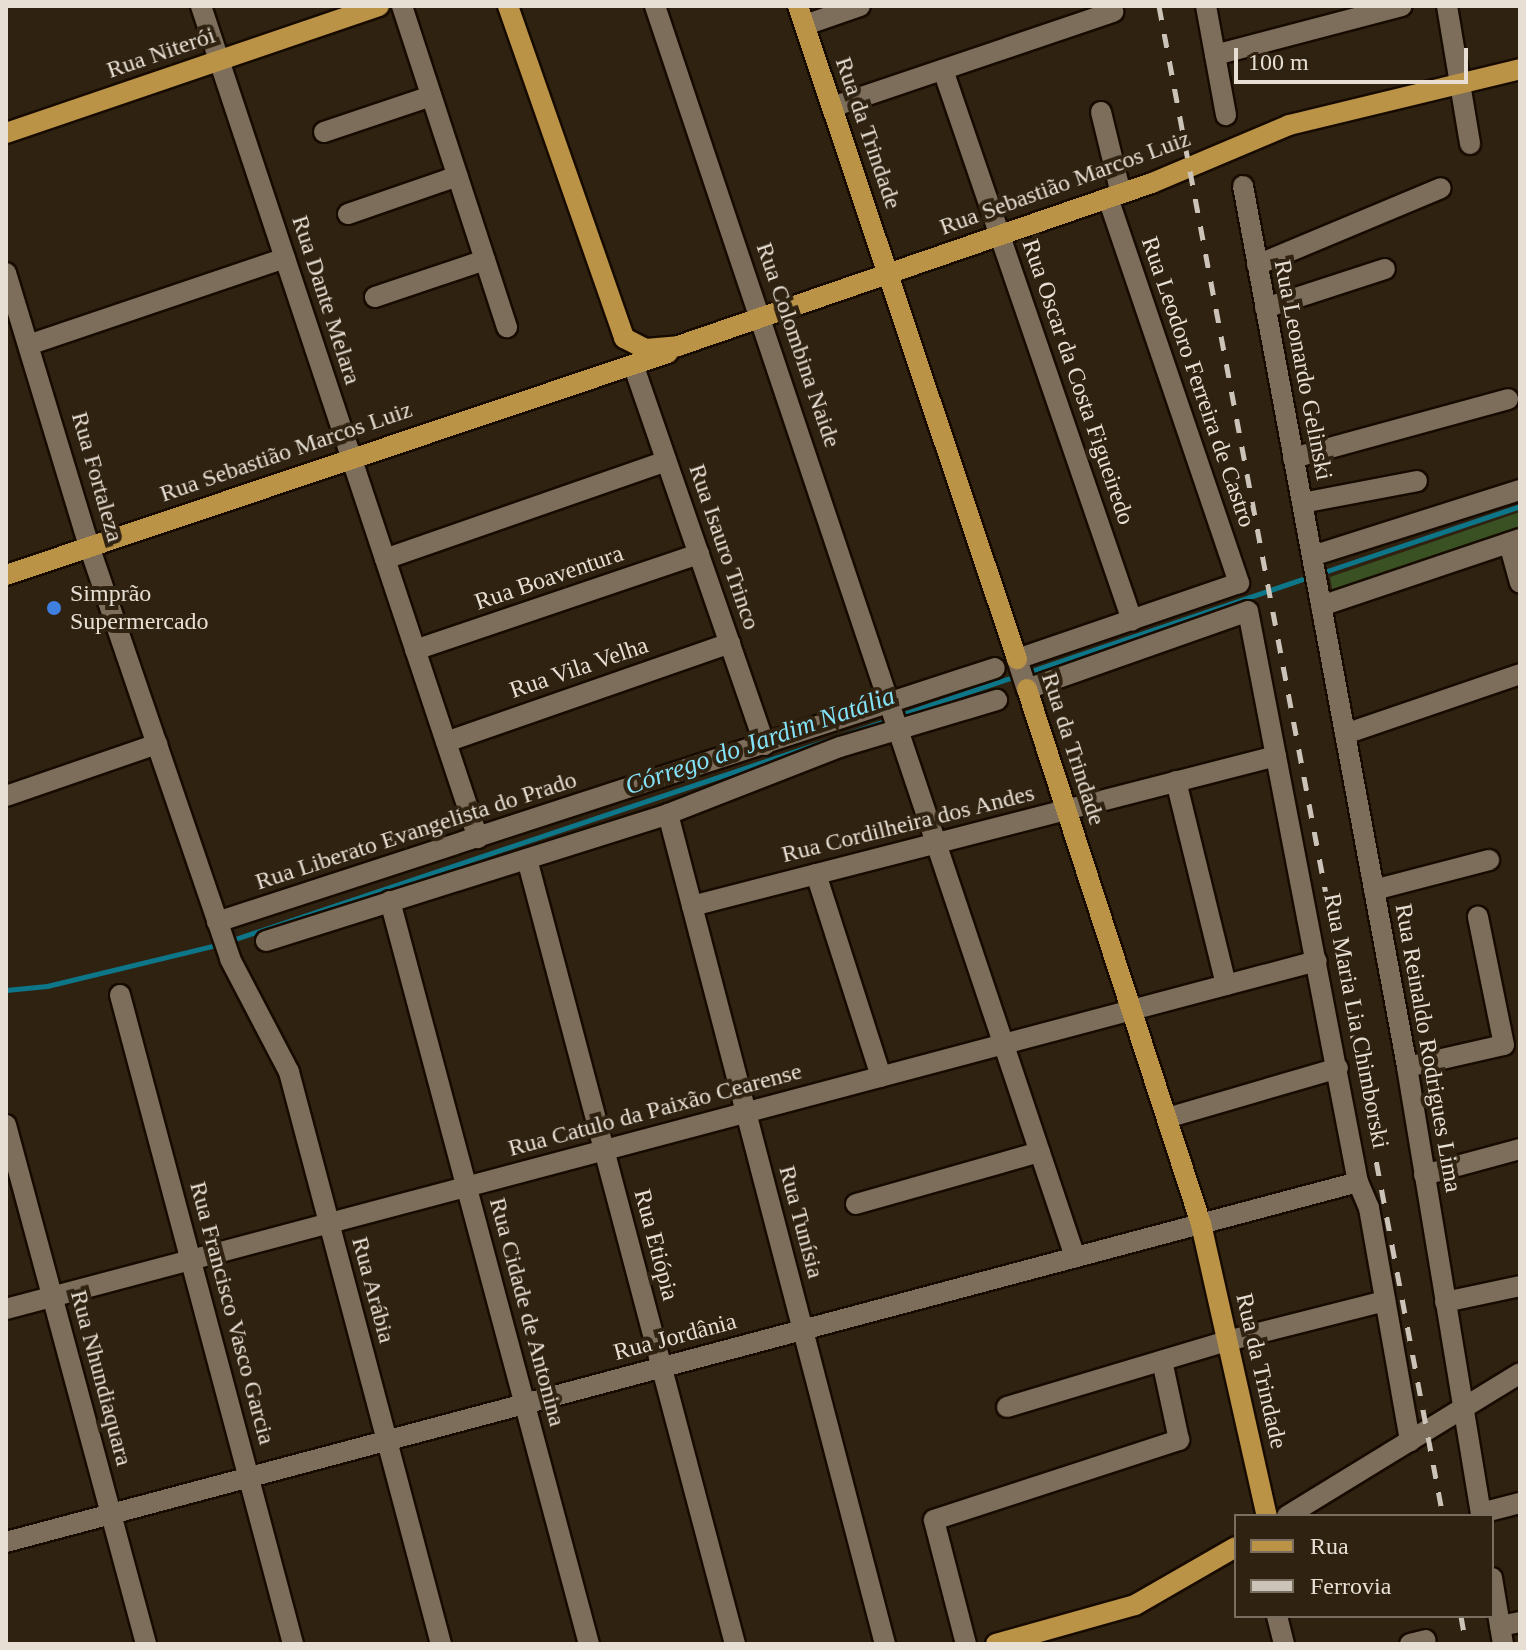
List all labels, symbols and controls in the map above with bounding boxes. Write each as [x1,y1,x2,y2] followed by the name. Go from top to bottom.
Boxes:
[103,21,219,85] street label: Rua Niterói
[1238,32,1472,82] scale bar
[1248,49,1309,75] text: 100 m
[828,53,908,213] street label: Rua da Trindade
[936,124,1194,242] street label: Rua Sebastião Marcos Luiz
[285,212,367,388] street label: Rua Dante Melara
[1135,233,1261,531] street label: Rua Leodoro Ferreira de Castro
[1016,236,1140,528] street label: Rua Oscar da Costa Figueiredo
[749,239,847,451] street label: Rua Colombina Naide
[1267,257,1339,483] street label: Rua Leonardo Gelinski
[156,395,416,509] street label: Rua Sebastião Marcos Luiz
[65,409,129,545] street label: Rua Fortaleza
[682,460,766,634] street label: Rua Isauro Trinco
[471,539,627,617] street label: Rua Boaventura
[70,580,209,636] place label: Simprão Supermercado
[45,599,63,617] marker: Simprão Supermercado
[506,631,652,705] street label: Rua Vila Velha
[1035,669,1111,829] street label: Rua da Trindade
[621,680,899,802] water label: Córrego do Jardim Natália
[252,765,580,897] street label: Rua Liberato Evangelista do Prado
[778,779,1038,869] street label: Rua Cordilheira dos Andes
[1317,891,1395,1151] street label: Rua Maria Lia Chimborski
[1388,901,1468,1195] street label: Rua Reinaldo Rodrigues Lima
[505,1057,805,1163] street label: Rua Catulo da Paixão Cearense
[772,1162,830,1282] street label: Rua Tunísia
[183,1178,281,1448] street label: Rua Francisco Vasco Garcia
[627,1186,685,1304] street label: Rua Etiópia
[482,1194,572,1430] street label: Rua Cidade de Antonina
[345,1233,401,1347] street label: Rua Arábia
[64,1287,138,1469] street label: Rua Nhundiaquara
[1229,1290,1293,1452] street label: Rua da Trindade
[610,1307,740,1367] street label: Rua Jordânia
[1234,1514,1494,1618] legend
[1310,1533,1349,1559] text: Rua
[1310,1573,1391,1599] text: Ferrovia

